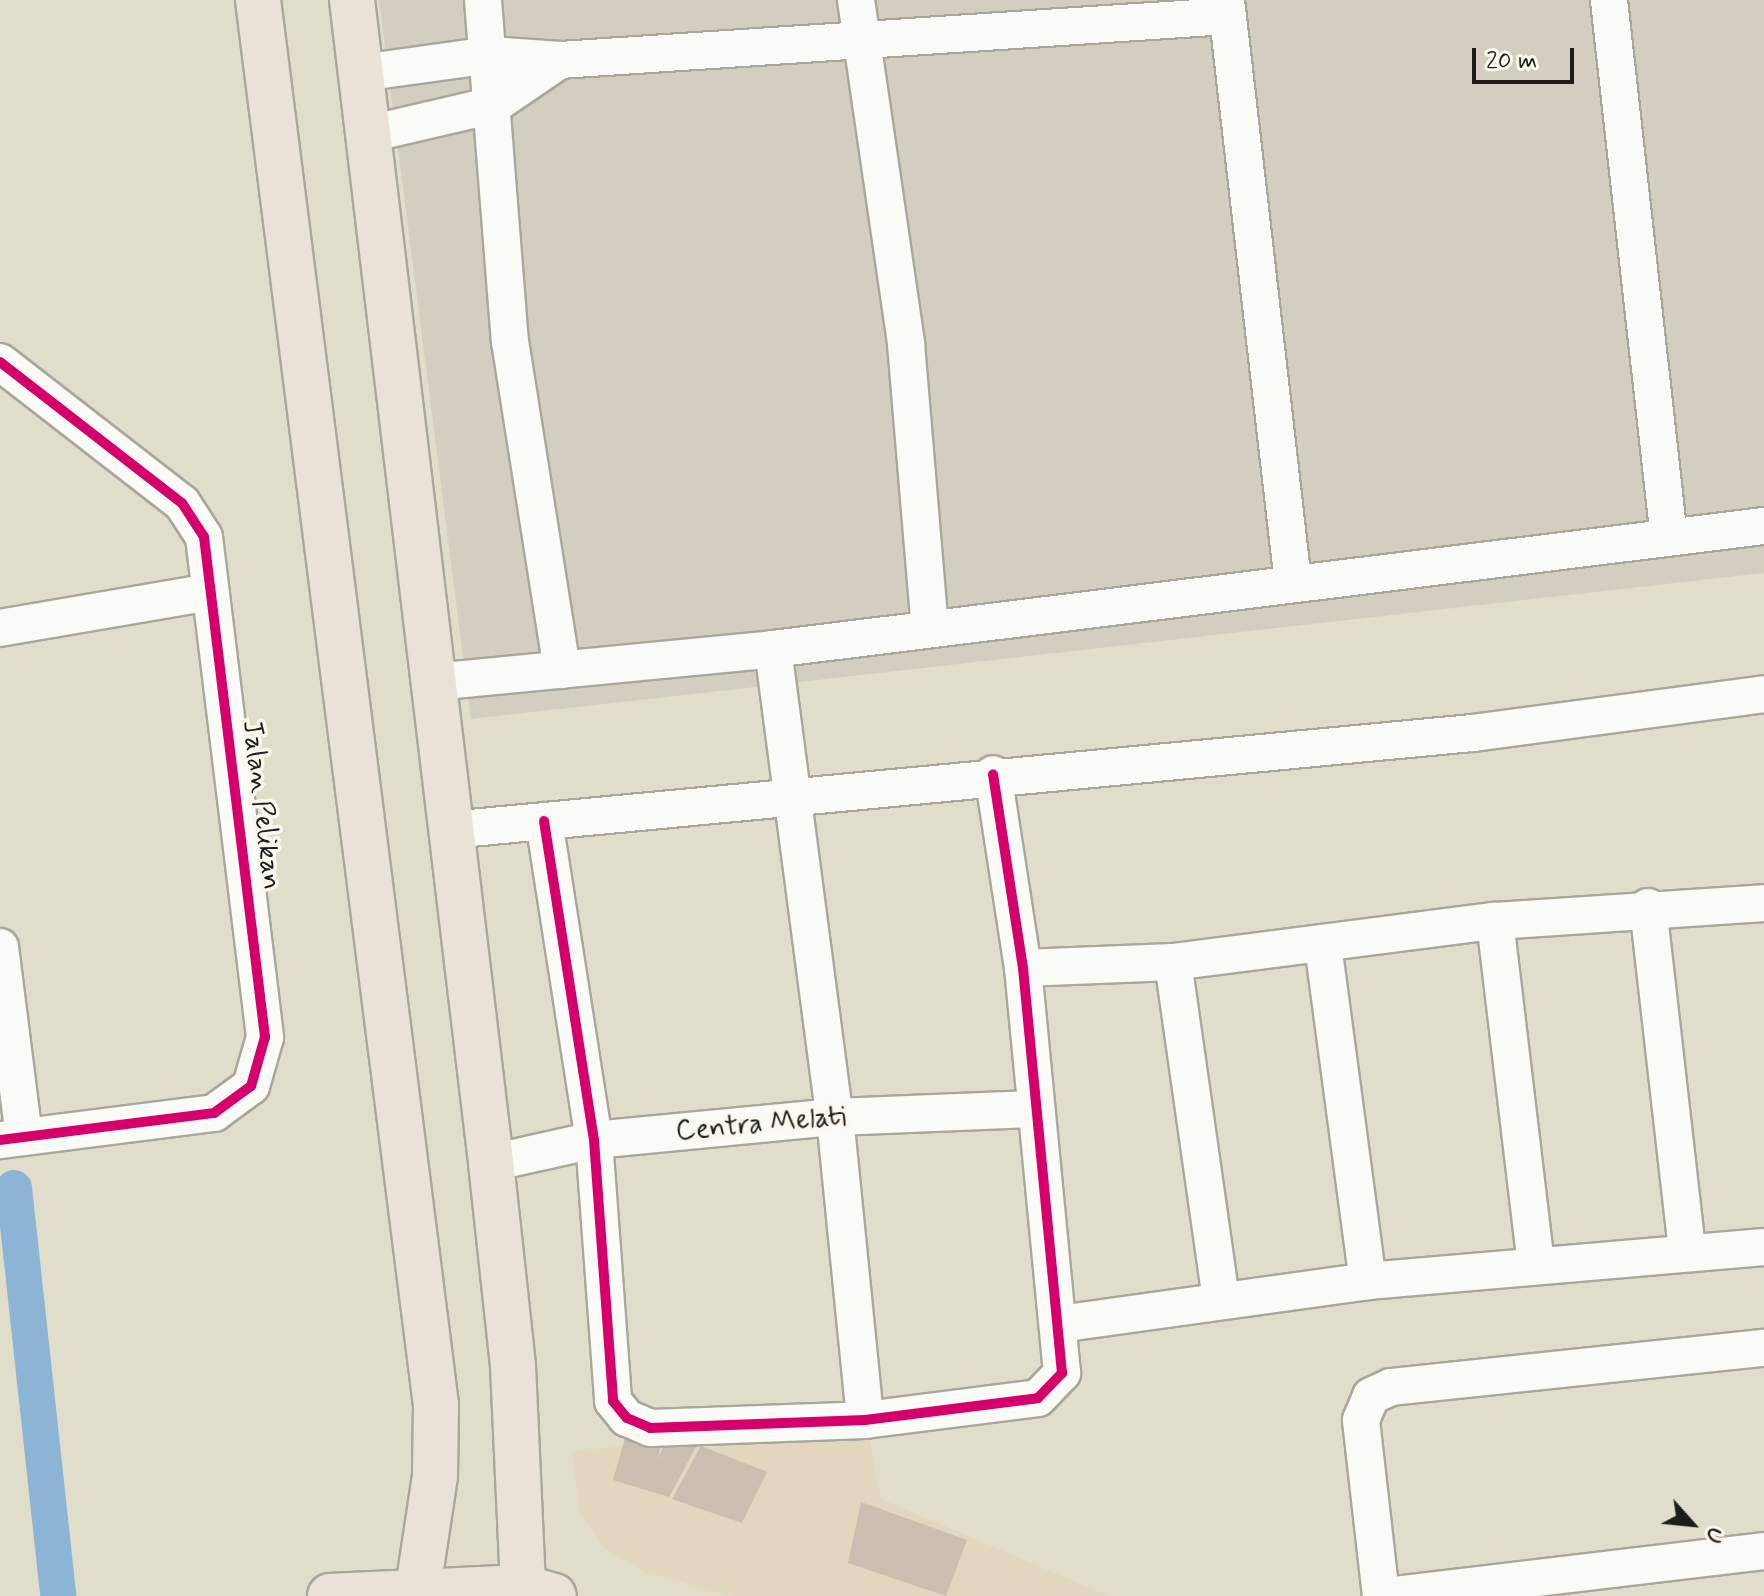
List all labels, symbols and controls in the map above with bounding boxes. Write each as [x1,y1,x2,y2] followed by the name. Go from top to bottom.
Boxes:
[1476,32,1578,82] scale bar
[1486,46,1537,77] text: 20 m
[234,719,288,891] street label: Jalan Pelikan
[675,1101,847,1149] street label: Centra Melati
[1652,1484,1732,1564] north arrow
[1698,1522,1729,1548] text: U

